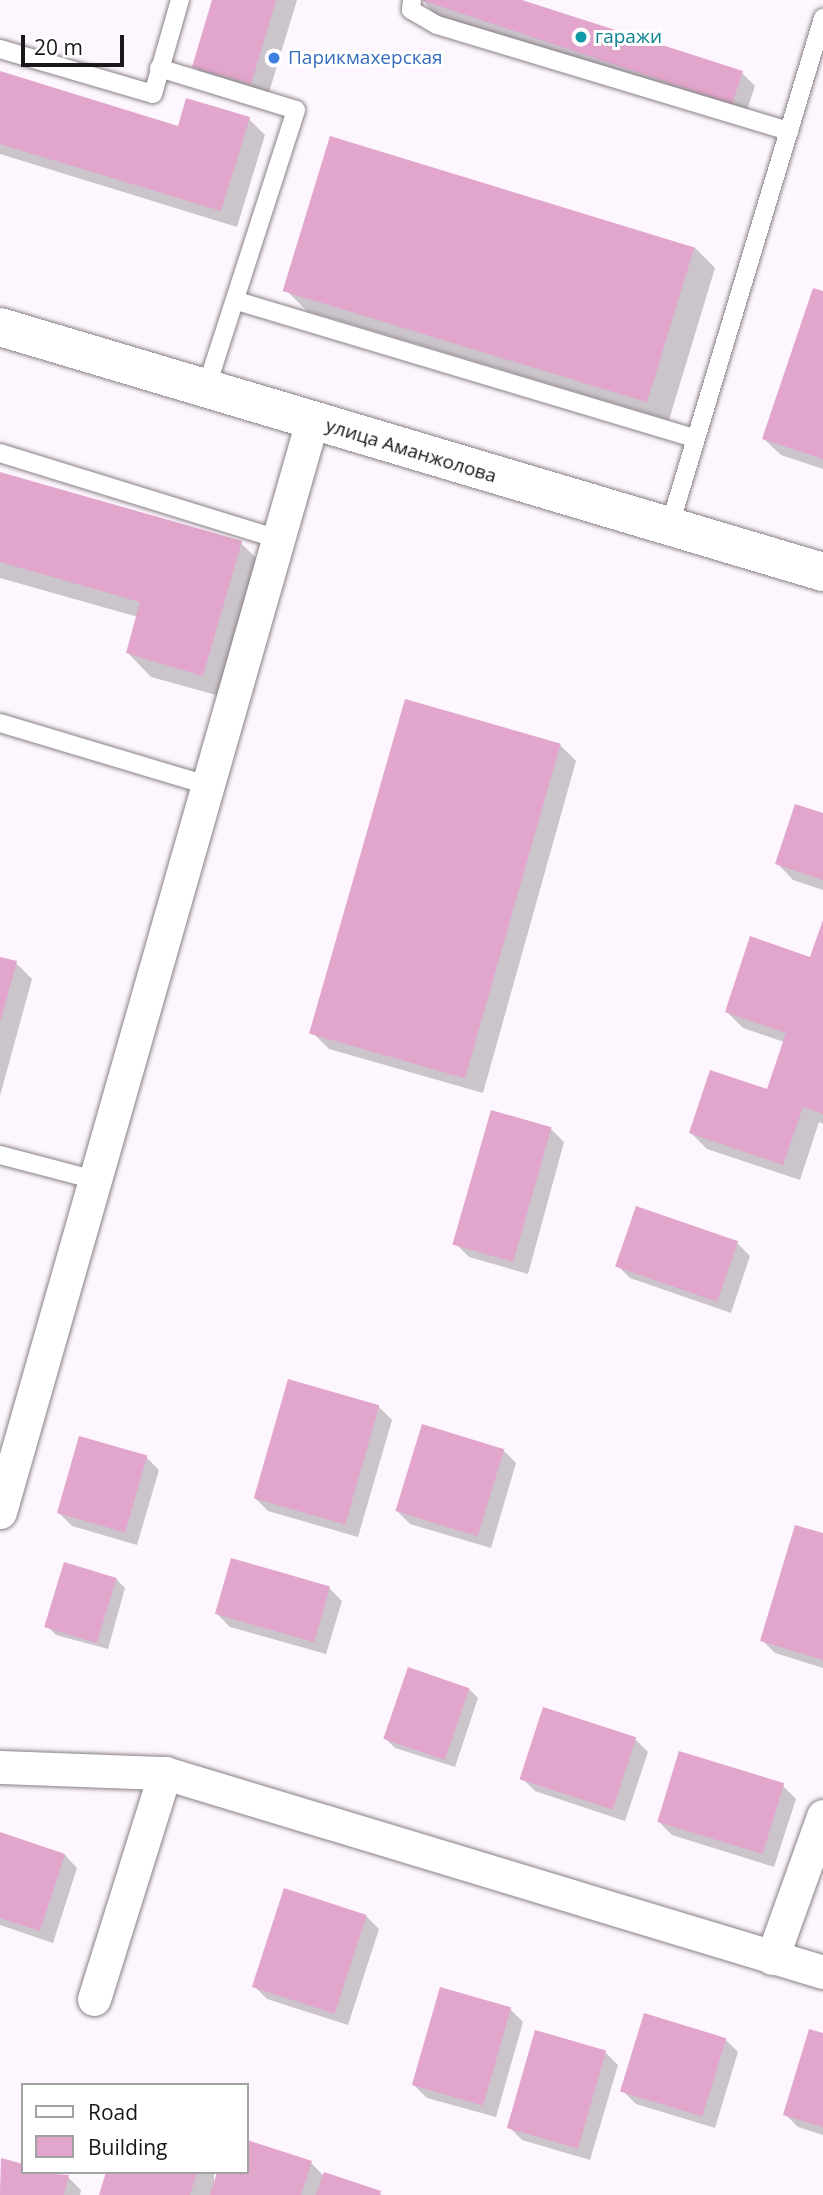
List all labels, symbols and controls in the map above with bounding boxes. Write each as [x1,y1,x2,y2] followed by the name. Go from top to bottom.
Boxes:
[24,21,128,65] scale bar
[595,26,662,48] place label: гаражи
[573,29,589,45] marker: гаражи
[34,33,83,61] text: 20 m
[288,47,443,69] place label: Парикмахерская
[266,50,282,66] marker: Парикмахерская
[323,414,499,488] street label: улица Аманжолова
[21,2083,248,2174] legend
[88,2098,138,2126] text: Road
[88,2133,167,2161] text: Building

